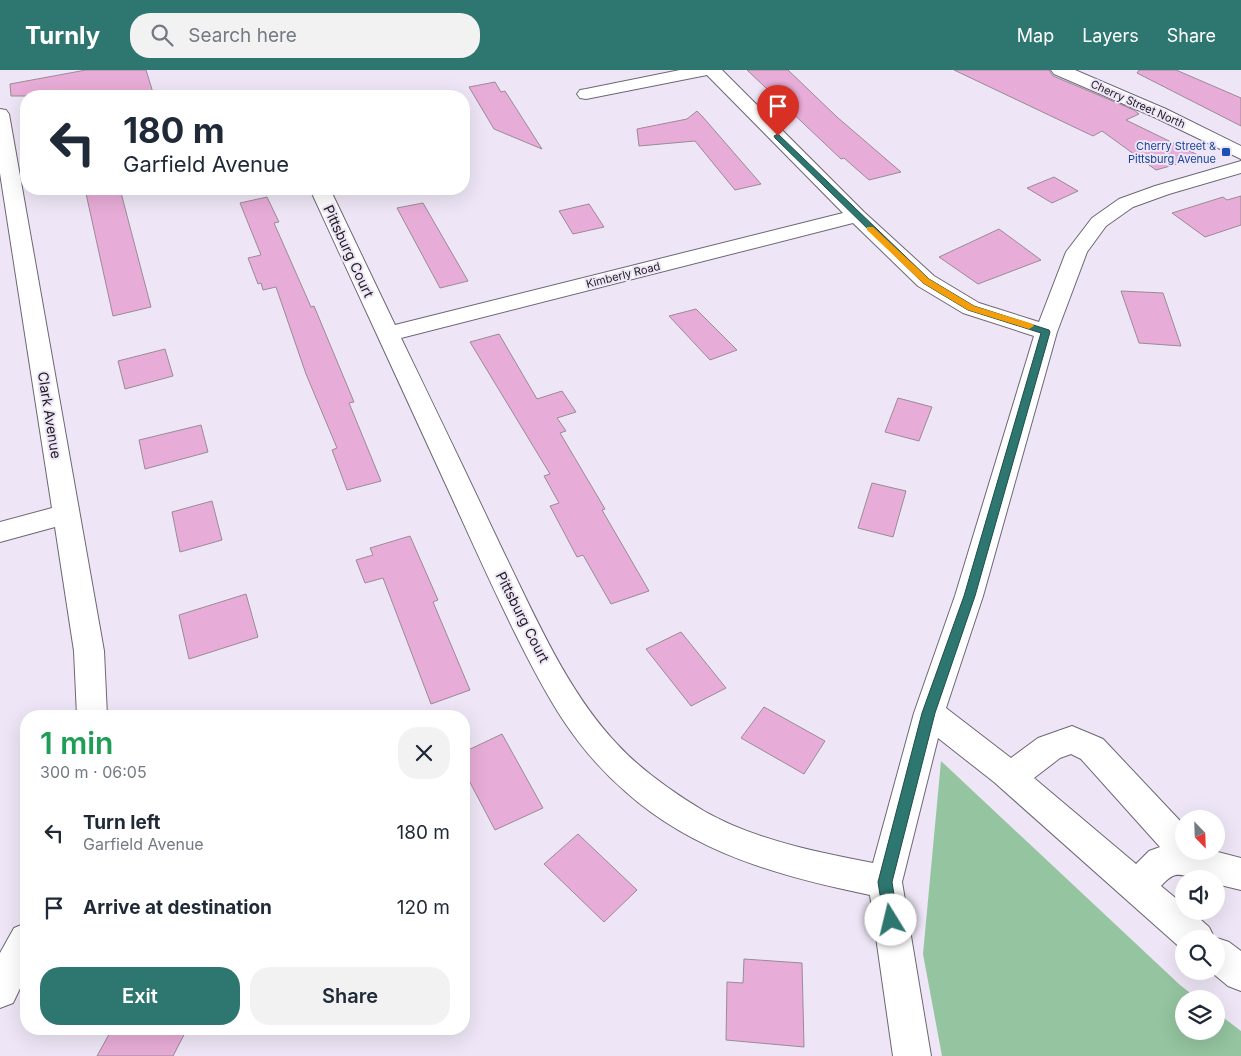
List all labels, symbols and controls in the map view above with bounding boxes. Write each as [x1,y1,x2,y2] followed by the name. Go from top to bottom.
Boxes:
[130,13,480,58] search box
[25,21,100,50] text: Turnly
[148,21,176,49] icon: search
[188,24,297,47] text: Search here
[1017,25,1054,46] text: Map
[1082,25,1139,46] text: Layers
[1167,25,1216,46] text: Share
[1088,77,1188,131] street label: Cherry Street North
[757,85,799,136] pin
[764,92,792,120] icon: arrive
[123,109,225,151] text: 180 m
[40,110,105,175] icon: left
[1128,139,1216,166] place label: Cherry Street & Pittsburg Avenue
[1220,146,1232,158] marker: Cherry Street & Pittsburg Avenue
[123,151,289,177] text: Garfield Avenue
[320,202,378,300] street label: Pittsburg Court
[585,259,661,291] street label: Kimberly Road
[35,370,65,460] street label: Clark Avenue
[493,569,553,666] street label: Pittsburg Court
[40,725,113,761] text: 1 min
[398,727,450,779] button: close
[40,762,147,782] text: 300 m · 06:05
[1175,810,1225,860] north arrow
[1175,810,1225,1040] map controls
[83,811,161,834] text: Turn left
[40,819,68,847] icon: left
[397,821,450,844] text: 180 m
[83,834,204,854] text: Garfield Avenue
[1175,870,1225,920] button: sound
[864,893,916,945] position arrow
[40,894,68,922] icon: arrive
[83,896,272,919] text: Arrive at destination
[397,896,450,919] text: 120 m
[1175,930,1225,980] button: search
[40,967,240,1025] button: Exit
[250,967,450,1025] button: Share
[1175,990,1225,1040] button: layers

